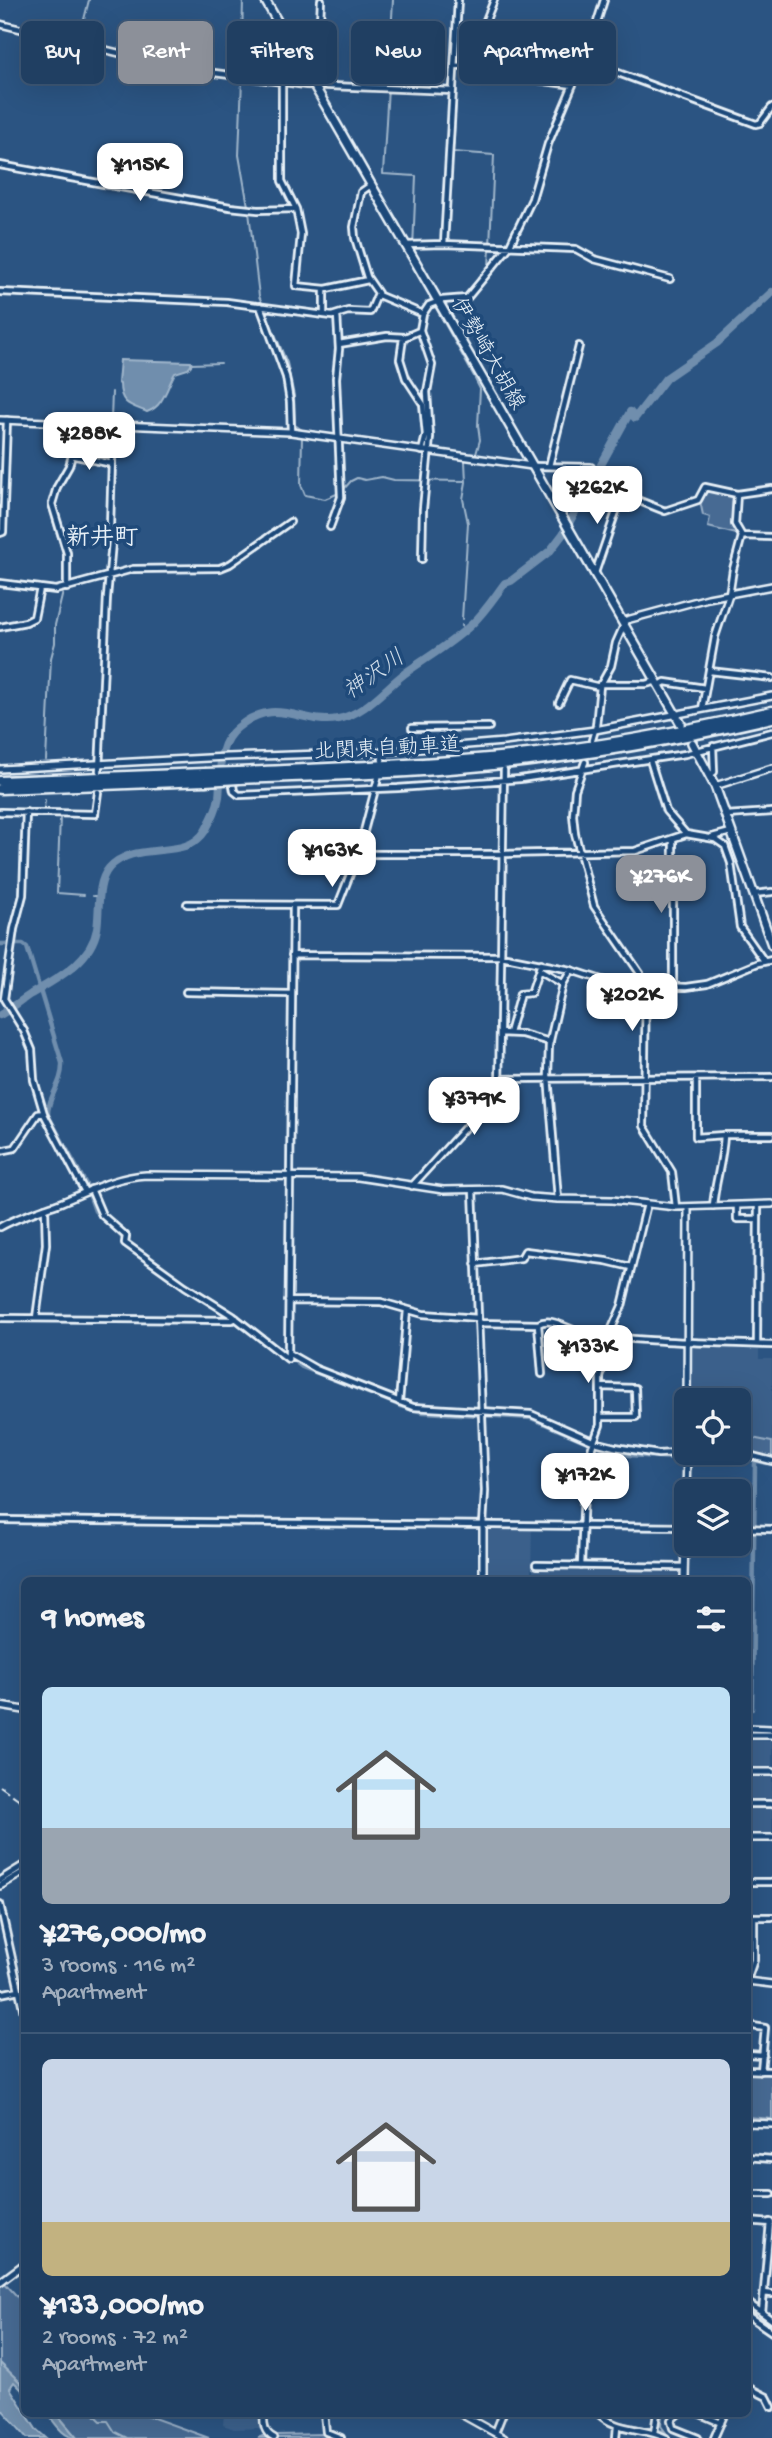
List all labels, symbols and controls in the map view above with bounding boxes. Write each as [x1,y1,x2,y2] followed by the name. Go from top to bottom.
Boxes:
[21,21,104,84] chip: Buy
[118,21,213,84] chip: Rent
[227,21,337,84] chip: Filters
[351,21,445,84] chip: New
[459,21,616,84] chip: Apartment
[91,144,189,203] pin: ¥115K
[113,152,167,179] text: ¥115K
[444,293,530,416] street label: 伊勢崎大胡線
[40,412,138,472] pin: ¥288K
[59,421,119,448] text: ¥288K
[548,466,646,526] pin: ¥262K
[568,475,626,502] text: ¥262K
[66,524,138,554] district label: 新井町
[338,644,411,707] water label: 神沢川
[313,732,461,767] street label: 北関東自動車道
[283,830,381,889] pin: ¥163K
[304,838,360,865] text: ¥163K
[612,856,710,915] pin: ¥276K
[632,864,690,891] text: ¥276K
[583,974,681,1033] pin: ¥202K
[603,982,661,1009] text: ¥202K
[425,1078,523,1137] pin: ¥379K
[445,1086,503,1113] text: ¥379K
[539,1326,637,1385] pin: ¥133K
[560,1334,616,1361] text: ¥133K
[674,1388,751,1556] map controls
[674,1388,751,1465] button: locate
[536,1454,634,1513] pin: ¥172K
[557,1462,613,1489] text: ¥172K
[674,1479,751,1556] button: layers
[692,1600,730,1638] icon: filters
[42,1602,144,1637] text: 9 homes
[323,1732,449,1858] icon: home
[42,1918,206,1953] text: ¥276,000/mo
[42,1953,195,1980] text: 3 rooms · 116 m²
[42,1980,146,2007] text: Apartment
[323,2104,449,2230] icon: home
[42,2290,204,2325] text: ¥133,000/mo
[42,2325,188,2352] text: 2 rooms · 72 m²
[42,2352,146,2379] text: Apartment

